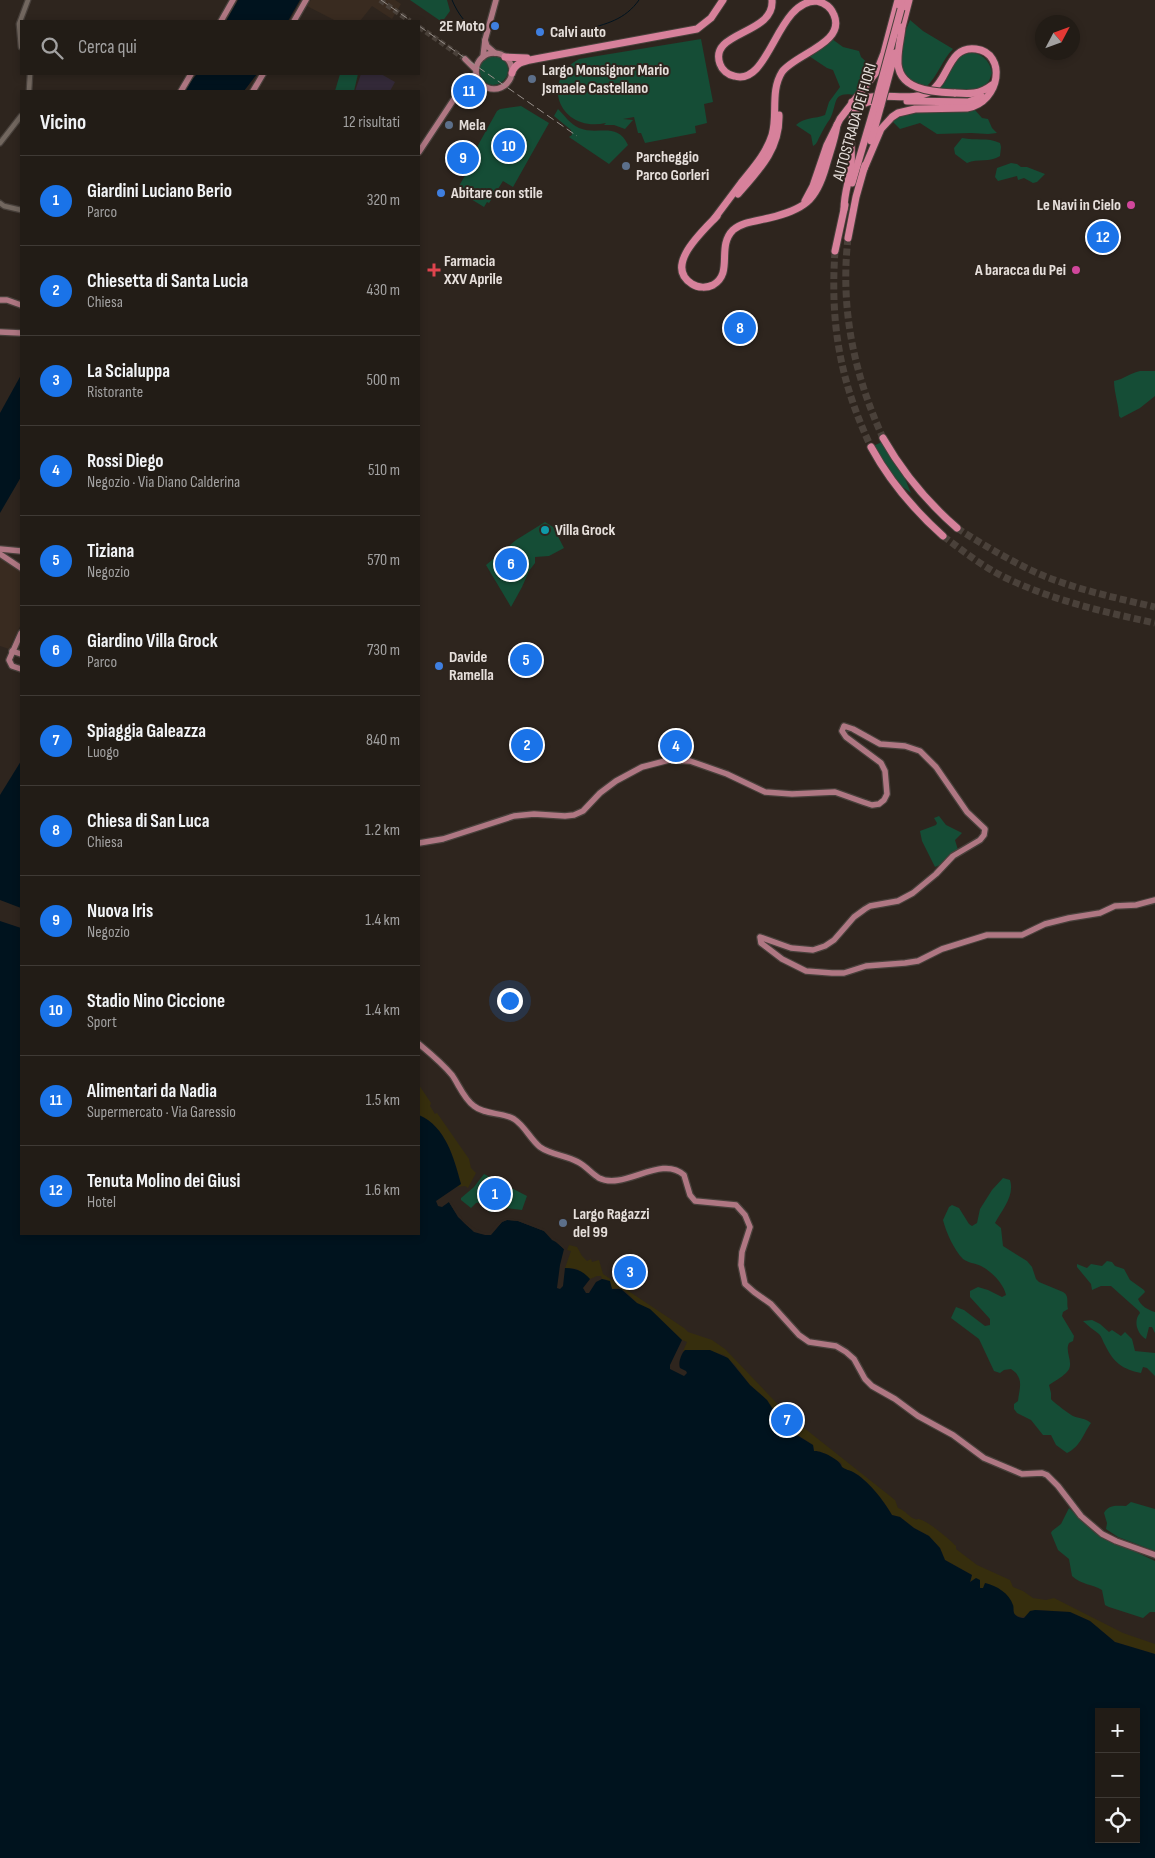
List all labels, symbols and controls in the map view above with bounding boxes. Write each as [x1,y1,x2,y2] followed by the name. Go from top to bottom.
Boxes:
[1035,15,1080,60] north arrow
[439,17,485,36] place label: 2E Moto
[20,20,420,75] search box
[489,20,501,32] marker: 2E Moto
[550,23,606,42] place label: Calvi auto
[534,26,546,38] marker: Calvi auto
[38,34,66,62] icon: search
[78,36,137,59] text: Cerca qui
[541,61,669,98] place label: Largo Monsignor Mario Jsmaele Castellano
[829,61,881,184] street label: AUTOSTRADA DEI FIORI
[453,72,485,110] pin: 11
[526,73,538,85] marker: Largo Monsignor Mario Jsmaele Castellano
[40,110,86,135] text: Vicino
[343,113,400,132] text: 12 risultati
[459,116,486,135] place label: Mela
[443,119,455,131] marker: Mela
[493,127,525,165] pin: 10
[447,139,479,177] pin: 9
[636,148,709,185] place label: Parcheggio Parco Gorleri
[620,160,632,172] marker: Parcheggio Parco Gorleri
[87,180,232,203] text: Giardini Luciano Berio
[450,184,543,203] place label: Abitare con stile
[435,187,447,199] marker: Abitare con stile
[53,191,59,210] text: 1
[367,191,400,210] text: 320 m
[1037,196,1121,215] place label: Le Navi in Cielo
[1125,199,1137,211] marker: Le Navi in Cielo
[87,203,117,222] text: Parco
[1087,218,1119,256] pin: 12
[443,252,503,289] place label: Farmacia XXV Aprile
[974,261,1066,280] place label: A baracca du Pei
[428,264,440,276] marker: Farmacia XXV Aprile
[1070,264,1082,276] marker: A baracca du Pei
[87,270,248,293] text: Chiesetta di Santa Lucia
[52,281,60,300] text: 2
[367,281,400,300] text: 430 m
[87,293,123,312] text: Chiesa
[724,309,756,347] pin: 8
[87,360,170,383] text: La Scialuppa
[52,371,60,390] text: 3
[366,371,400,390] text: 500 m
[87,383,143,402] text: Ristorante
[87,450,164,473] text: Rossi Diego
[52,461,60,480] text: 4
[368,461,400,480] text: 510 m
[87,473,240,492] text: Negozio · Via Diano Calderina
[555,521,616,540] place label: Villa Grock
[539,524,551,536] marker: Villa Grock
[87,540,134,563] text: Tiziana
[495,545,527,583] pin: 6
[52,551,60,570] text: 5
[367,551,400,570] text: 570 m
[87,563,130,582] text: Negozio
[87,630,218,653] text: Giardino Villa Grock
[52,641,60,660] text: 6
[367,641,400,660] text: 730 m
[510,641,542,679] pin: 5
[449,648,494,685] place label: Davide Ramella
[87,653,117,672] text: Parco
[433,660,445,672] marker: Davide Ramella
[87,720,206,743] text: Spiaggia Galeazza
[511,726,543,764] pin: 2
[660,727,692,765] pin: 4
[53,731,59,750] text: 7
[366,731,400,750] text: 840 m
[87,743,119,762] text: Luogo
[87,810,209,833] text: Chiesa di San Luca
[52,821,60,840] text: 8
[365,821,400,840] text: 1.2 km
[87,833,123,852] text: Chiesa
[87,900,153,923] text: Nuova Iris
[52,911,60,930] text: 9
[365,911,400,930] text: 1.4 km
[87,923,130,942] text: Negozio
[497,988,523,1014] your location
[87,990,225,1013] text: Stadio Nino Ciccione
[49,1001,63,1020] text: 10
[365,1001,400,1020] text: 1.4 km
[87,1013,117,1032] text: Sport
[87,1080,217,1103] text: Alimentari da Nadia
[50,1091,62,1110] text: 11
[366,1091,400,1110] text: 1.5 km
[87,1103,236,1122] text: Supermercato · Via Garessio
[87,1170,240,1193] text: Tenuta Molino dei Giusi
[479,1175,511,1213] pin: 1
[49,1181,63,1200] text: 12
[365,1181,400,1200] text: 1.6 km
[87,1193,116,1212] text: Hotel
[573,1205,650,1242] place label: Largo Ragazzi del 99
[557,1217,569,1229] marker: Largo Ragazzi del 99
[614,1253,646,1291] pin: 3
[771,1401,803,1439] pin: 7
[1095,1708,1140,1843] map controls
[1095,1708,1140,1753] button: +
[1095,1753,1140,1798] button: −
[1095,1798,1140,1843] button: locate

